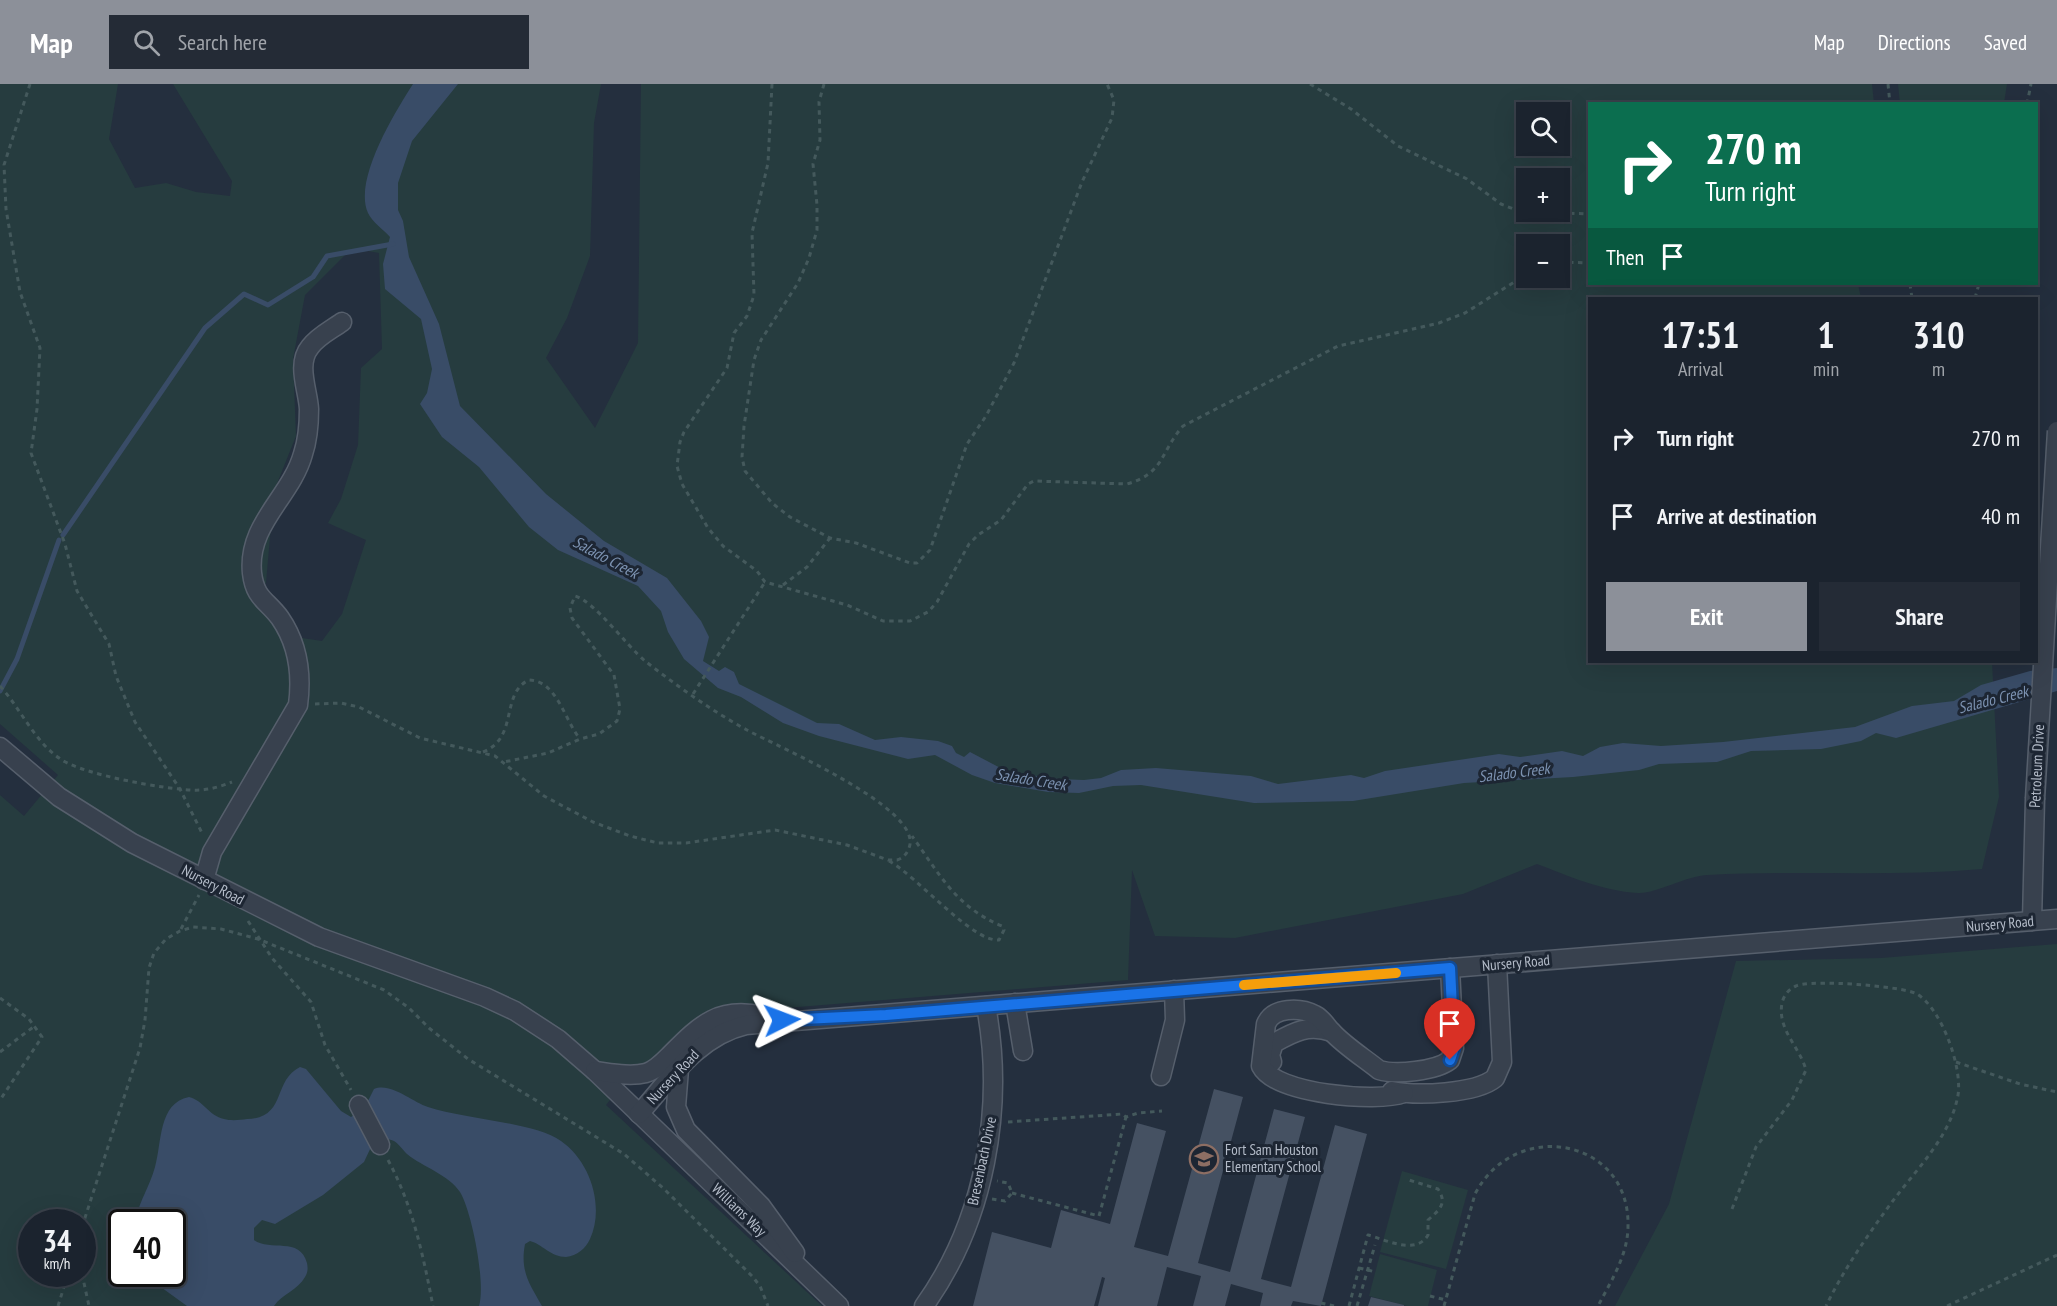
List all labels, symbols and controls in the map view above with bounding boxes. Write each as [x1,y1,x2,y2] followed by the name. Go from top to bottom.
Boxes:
[109,15,529,69] search box
[30,24,73,61] text: Map
[130,26,163,59] icon: search
[178,28,267,56] text: Search here
[1814,29,1845,56] text: Map
[1878,29,1951,56] text: Directions
[1984,29,2027,56] text: Saved
[1516,102,1570,288] map controls
[1516,102,1570,156] button: search
[1705,121,1802,176] text: 270 m
[1606,126,1684,204] icon: right
[1516,168,1570,222] button: +
[1705,174,1796,208] text: Turn right
[1516,234,1570,288] button: −
[1656,240,1689,273] icon: arrive
[1606,243,1644,271] text: Then
[1662,311,1739,358] text: 17:51
[1817,311,1835,358] text: 1
[1913,311,1964,358] text: 310
[1678,356,1723,382] text: Arrival
[1813,356,1839,382] text: min
[1932,356,1945,382] text: m
[1606,422,1639,455] icon: right
[1657,424,1734,452] text: Turn right
[1971,424,2020,452] text: 270 m
[1606,500,1639,533] icon: arrive
[1657,502,1817,530] text: Arrive at destination
[1981,502,2020,530] text: 40 m
[570,531,644,583] water label: Salado Creek
[1606,582,1807,651] button: Exit
[1819,582,2020,651] button: Share
[1956,680,2032,717] water label: Salado Creek
[2025,724,2048,808] street label: Petroleum Drive
[1477,758,1552,786] water label: Salado Creek
[994,764,1070,795] water label: Salado Creek
[179,860,248,909] street label: Nursery Road
[1965,911,2035,936] street label: Nursery Road
[1481,950,1551,975] street label: Nursery Road
[750,988,814,1052] position arrow
[1424,998,1475,1060] pin
[1433,1007,1466,1040] icon: arrive
[642,1045,703,1108] street label: Nursery Road
[963,1115,1000,1207] street label: Bresenbach Drive
[1225,1140,1322,1176] place label: Fort Sam Houston Elementary School
[1188,1143,1220,1175] school or university icon: Fort Sam Houston Elementary School
[708,1179,771,1241] street label: Williams Way
[108,1209,186,1287] speed limit sign: 40
[43,1221,71,1260] text: 34
[44,1254,70,1273] text: km/h

